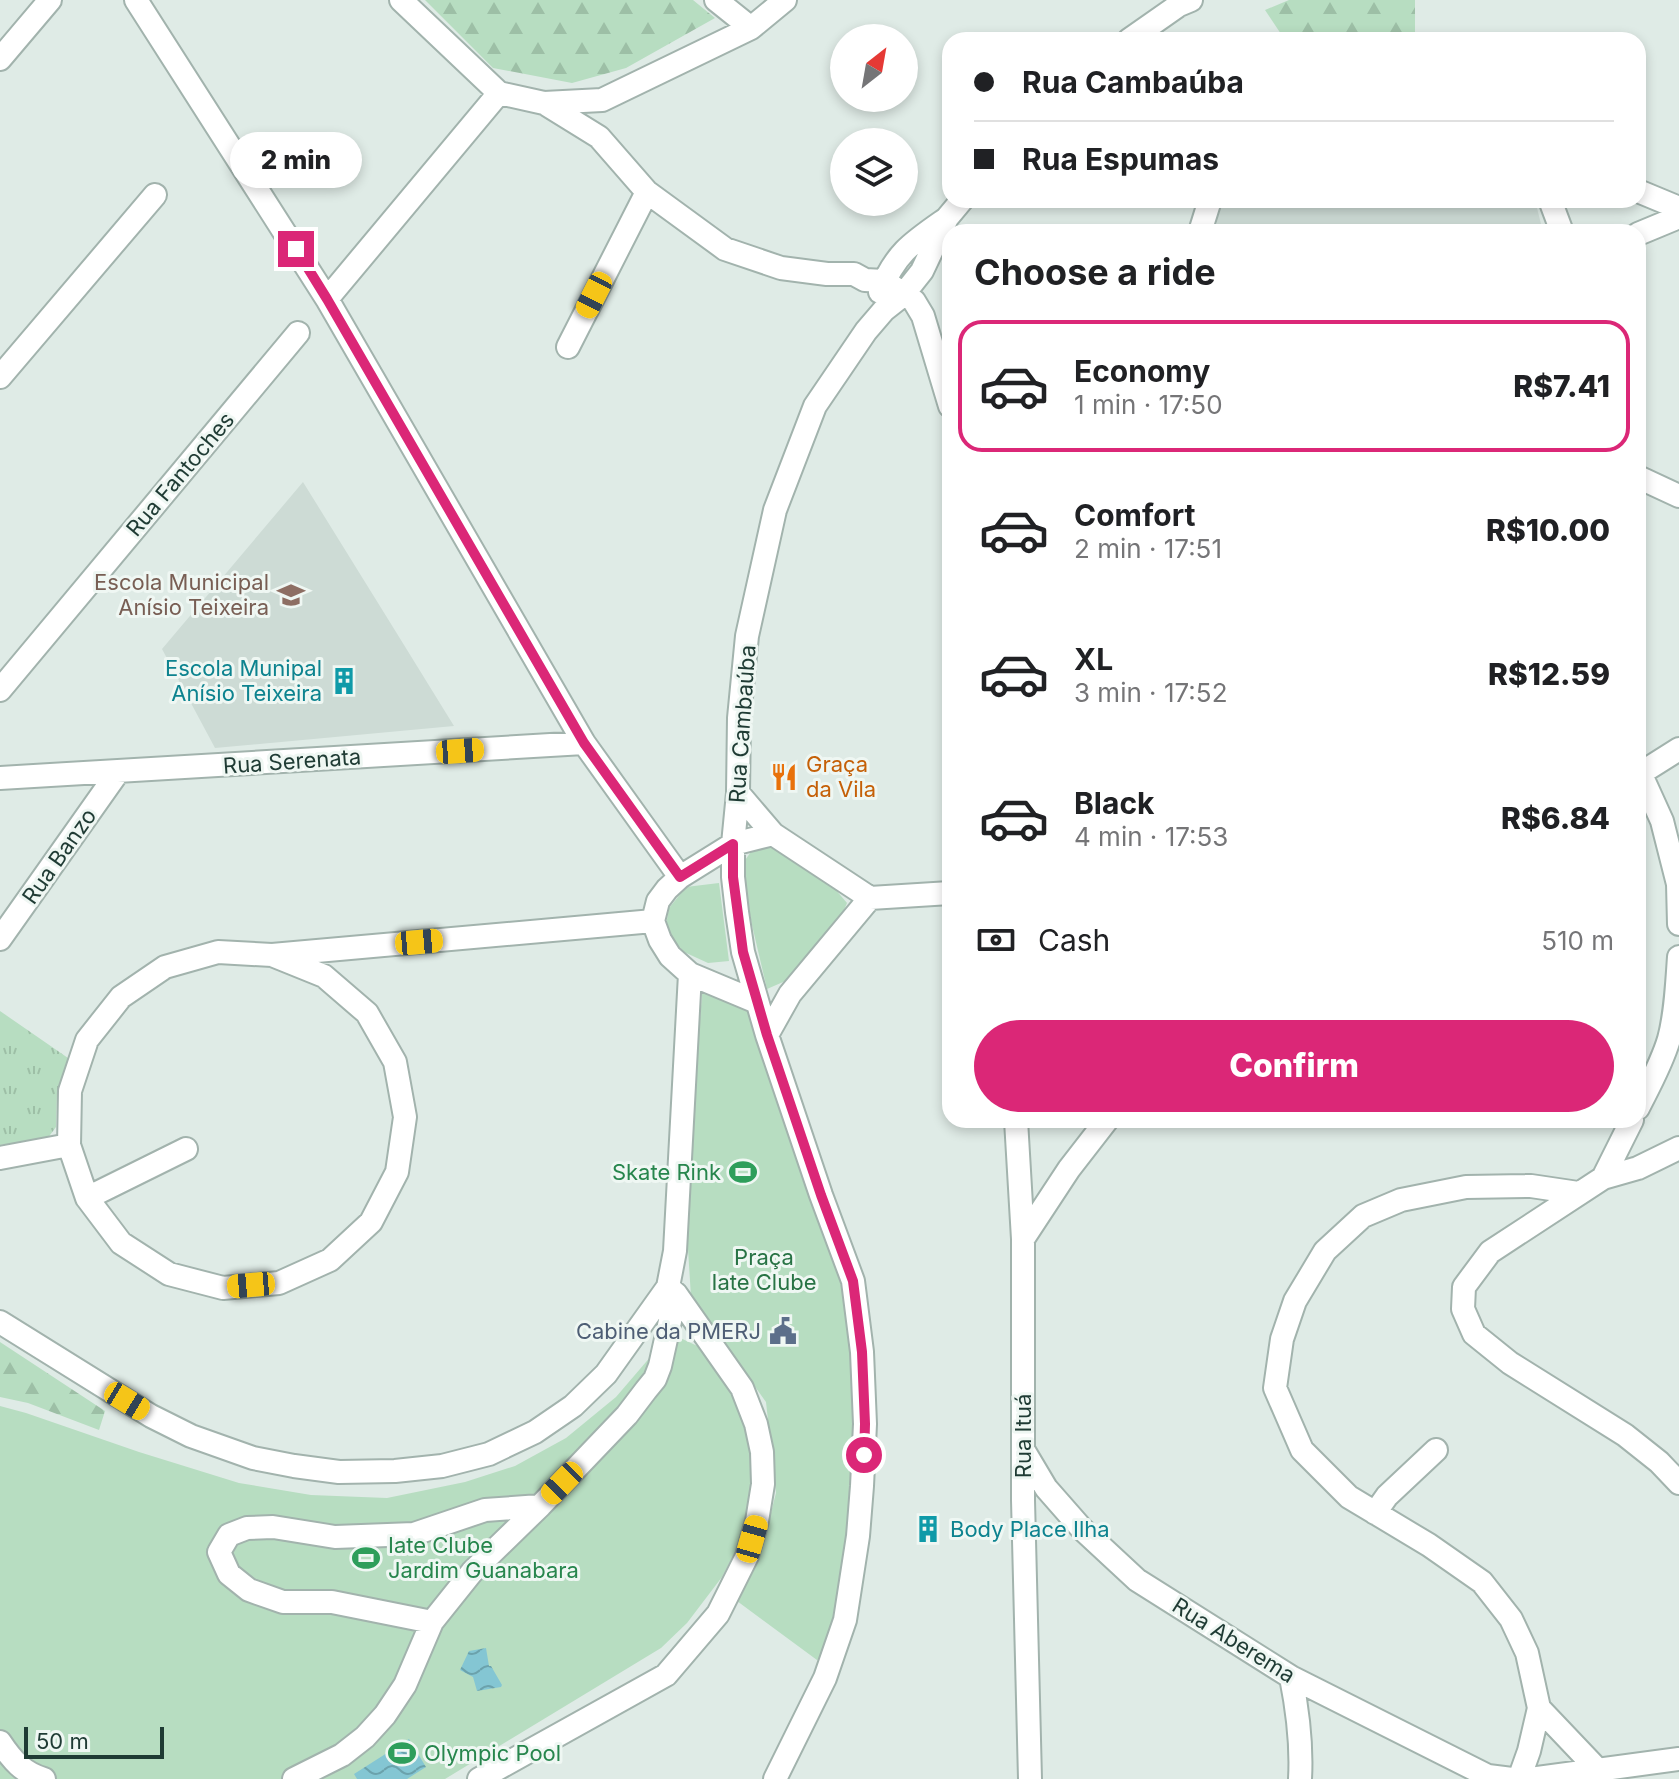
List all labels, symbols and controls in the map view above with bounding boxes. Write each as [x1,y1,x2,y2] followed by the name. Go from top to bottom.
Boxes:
[830,24,918,112] north arrow
[830,24,918,216] map controls
[1022,64,1244,100] text: Rua Cambaúba
[830,128,918,216] button: layers
[230,133,362,189] callout: 2 min
[1022,141,1219,177] text: Rua Espumas
[261,144,331,175] text: 2 min
[278,231,314,267] route end
[974,250,1216,294] text: Choose a ride
[572,268,616,322] car
[978,350,1050,422] icon: car
[1074,353,1210,389] text: Economy
[1513,368,1610,404] text: R$7.41
[1074,389,1223,420] text: 1 min · 17:50
[121,407,239,541] street label: Rua Fantoches
[978,494,1050,566] icon: car
[1074,497,1195,533] text: Comfort
[1486,512,1610,548] text: R$10.00
[1074,533,1222,564] text: 2 min · 17:51
[94,569,269,620] place label: Escola Municipal Anísio Teixeira
[276,580,306,610] school or university icon: Escola Municipal Anísio Teixeira
[978,638,1050,710] icon: car
[1074,641,1113,677] text: XL
[724,644,760,804] street label: Rua Cambaúba
[165,655,322,706] place label: Escola Munipal Anísio Teixeira
[1488,656,1610,692] text: R$12.59
[329,666,359,696] building icon: Escola Munipal Anísio Teixeira
[1074,677,1228,708] text: 3 min · 17:52
[435,737,485,765] car
[222,743,362,779] street label: Rua Serenata
[806,751,876,802] place label: Graça da Vila
[769,762,799,792] restaurant icon: Graça da Vila
[978,782,1050,854] icon: car
[1074,785,1154,821] text: Black
[1501,800,1610,836] text: R$6.84
[17,803,101,909] street label: Rua Banzo
[1074,821,1228,852] text: 4 min · 17:53
[974,918,1018,962] icon: cash
[1038,922,1110,958] text: Cash
[1541,925,1614,956] text: 510 m
[394,928,444,956] car
[974,1020,1614,1112] button: Confirm
[728,1157,758,1187] sports icon: Skate Rink
[612,1159,721,1185] place label: Skate Rink
[712,1244,816,1295] park label: Praça Iate Clube
[226,1271,276,1299] car
[768,1316,798,1346] public building icon: Cabine da PMERJ
[576,1318,761,1344] place label: Cabine da PMERJ
[100,1378,154,1424] car
[1010,1394,1036,1478] street label: Rua Ituá
[846,1437,882,1473] route start
[537,1457,587,1509] car
[734,1513,770,1565] car
[913,1514,943,1544] building icon: Body Place Ilha
[950,1516,1110,1542] place label: Body Place Ilha
[388,1532,579,1583] place label: Iate Clube Jardim Guanabara
[351,1543,381,1573] sports icon: Iate Clube Jardim Guanabara
[1168,1592,1300,1688] street label: Rua Aberema
[24,1723,164,1759] scale bar
[36,1728,89,1754] text: 50 m
[387,1738,417,1768] sports icon: Olympic Pool
[424,1740,561,1766] place label: Olympic Pool

